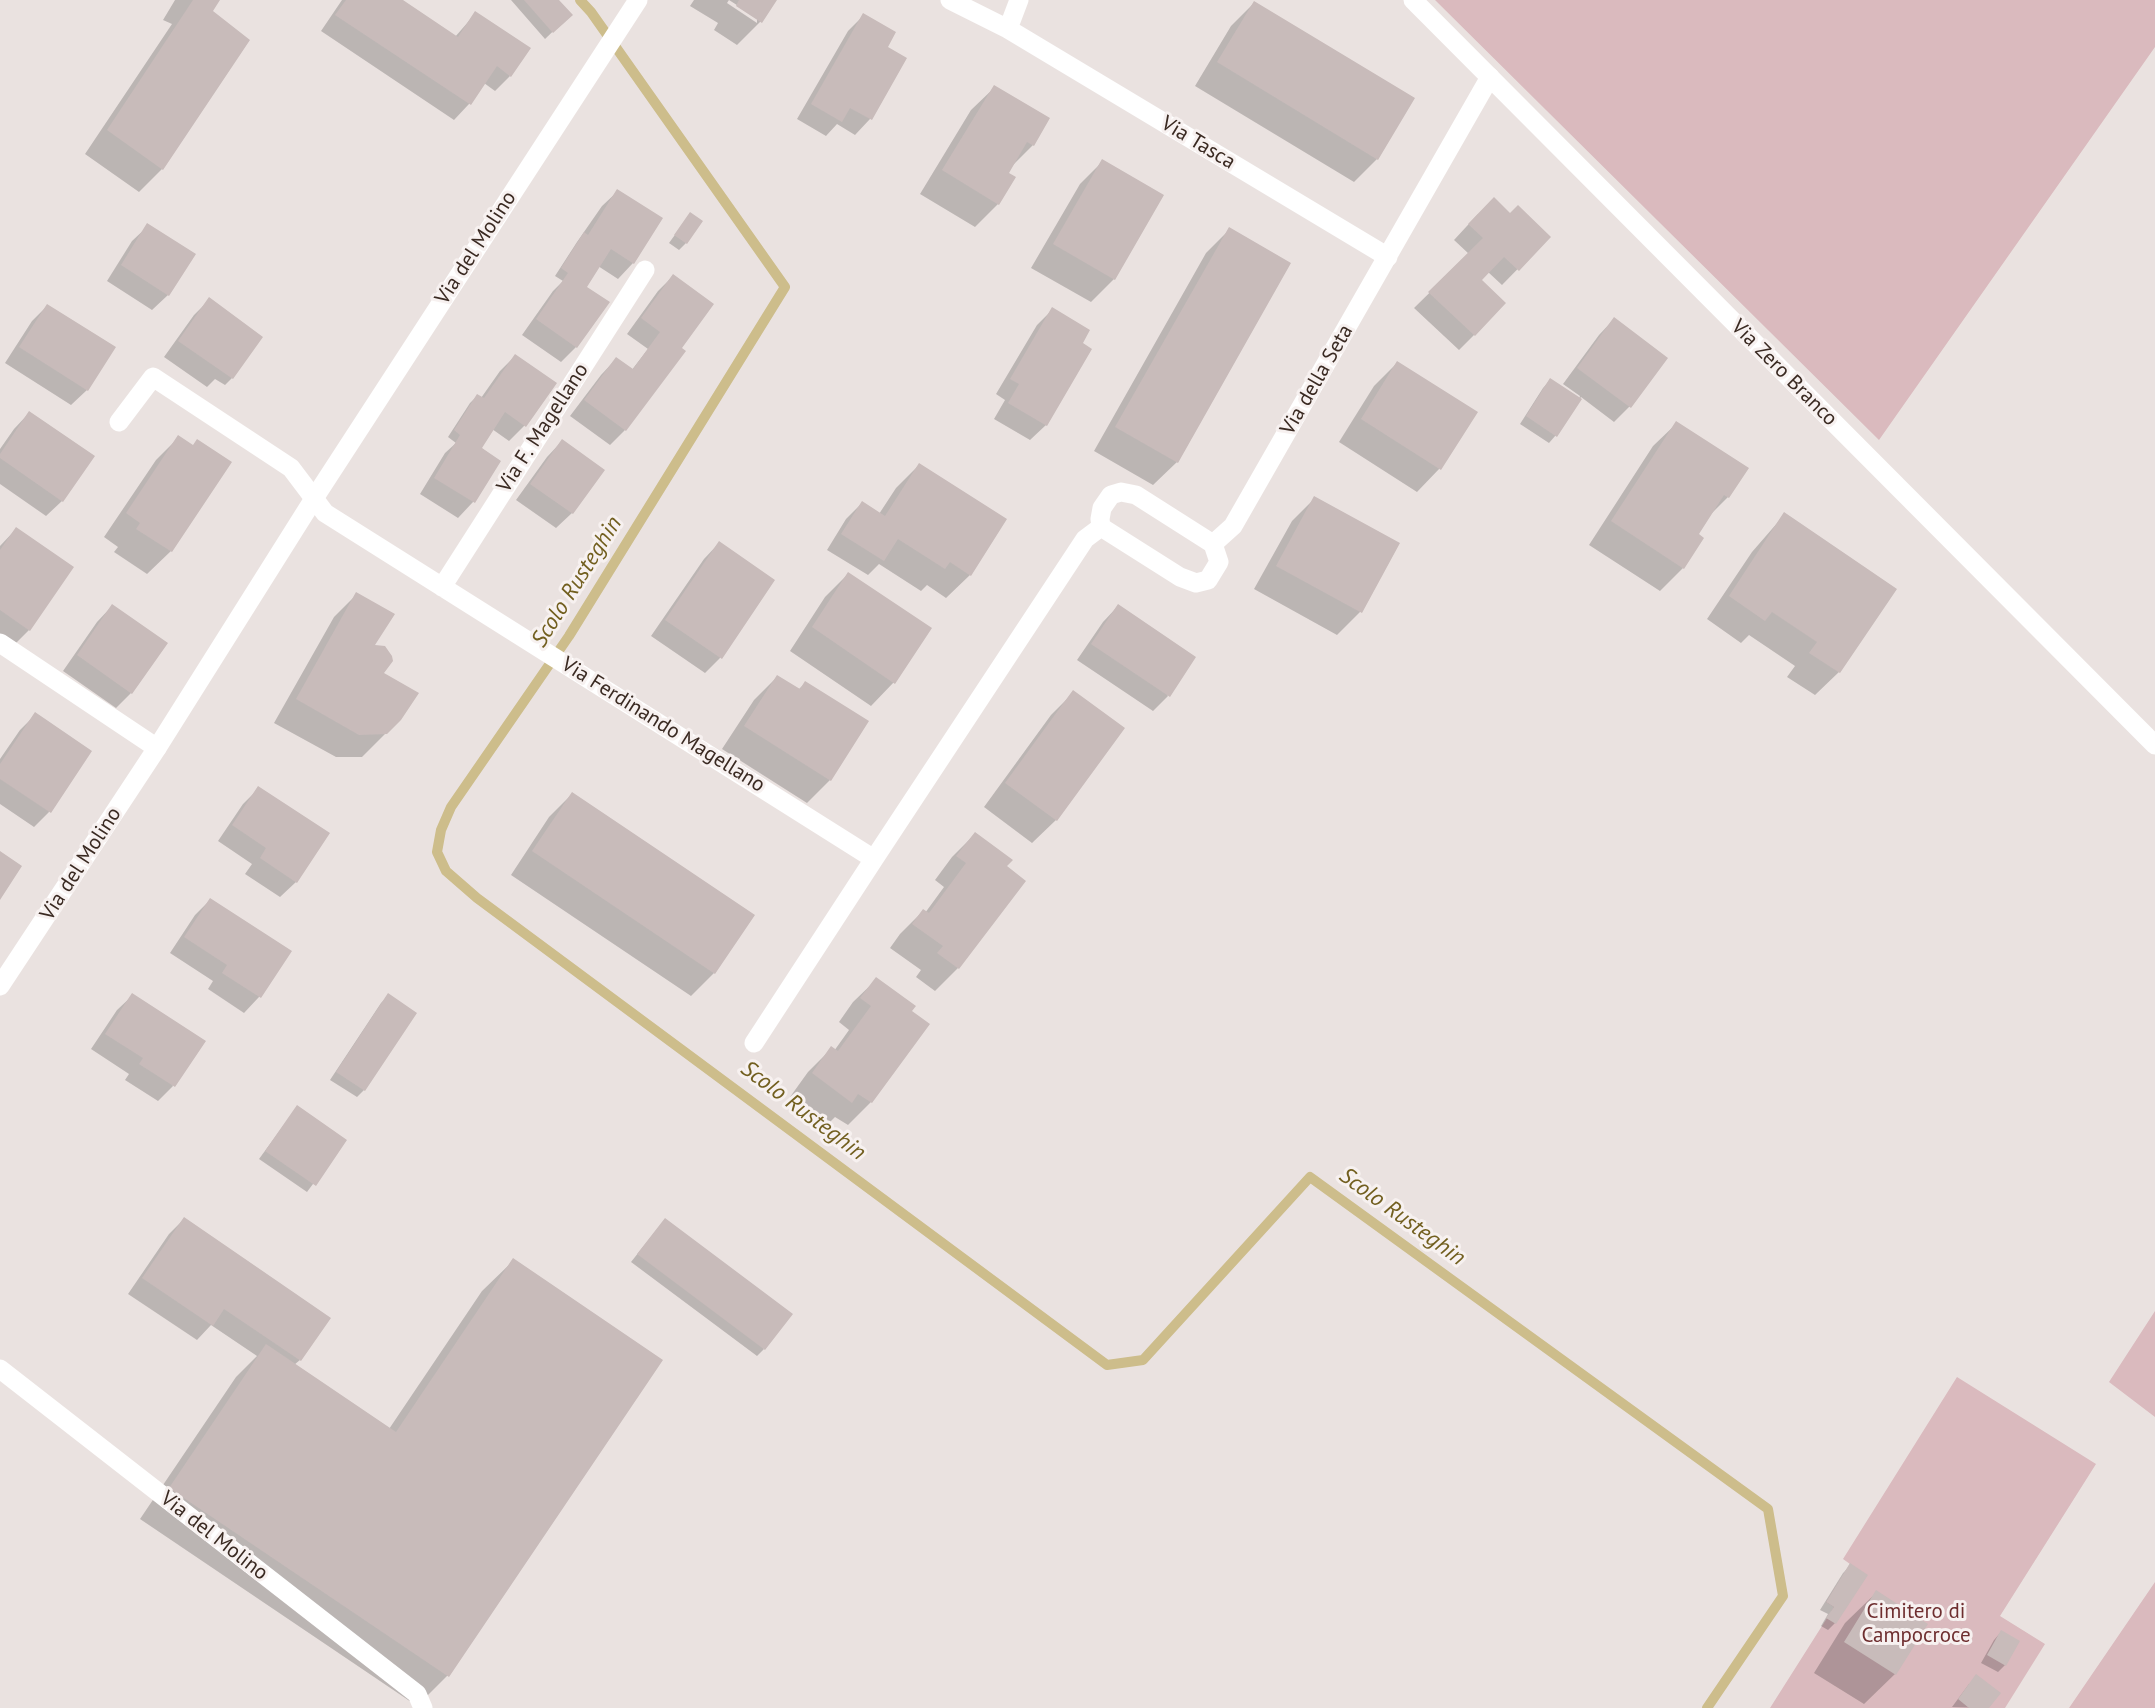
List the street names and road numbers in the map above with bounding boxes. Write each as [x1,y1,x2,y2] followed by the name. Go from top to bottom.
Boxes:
[1156,111,1240,175] street label: Via Tasca
[430,187,522,309] street label: Via del Molino
[1726,315,1842,431] street label: Via Zero Branco
[1275,320,1359,440] street label: Via della Seta
[492,359,594,497] street label: Via F. Magellano
[557,652,769,798] street label: Via Ferdinando Magellano
[35,803,127,925] street label: Via del Molino
[155,1486,273,1586] street label: Via del Molino

